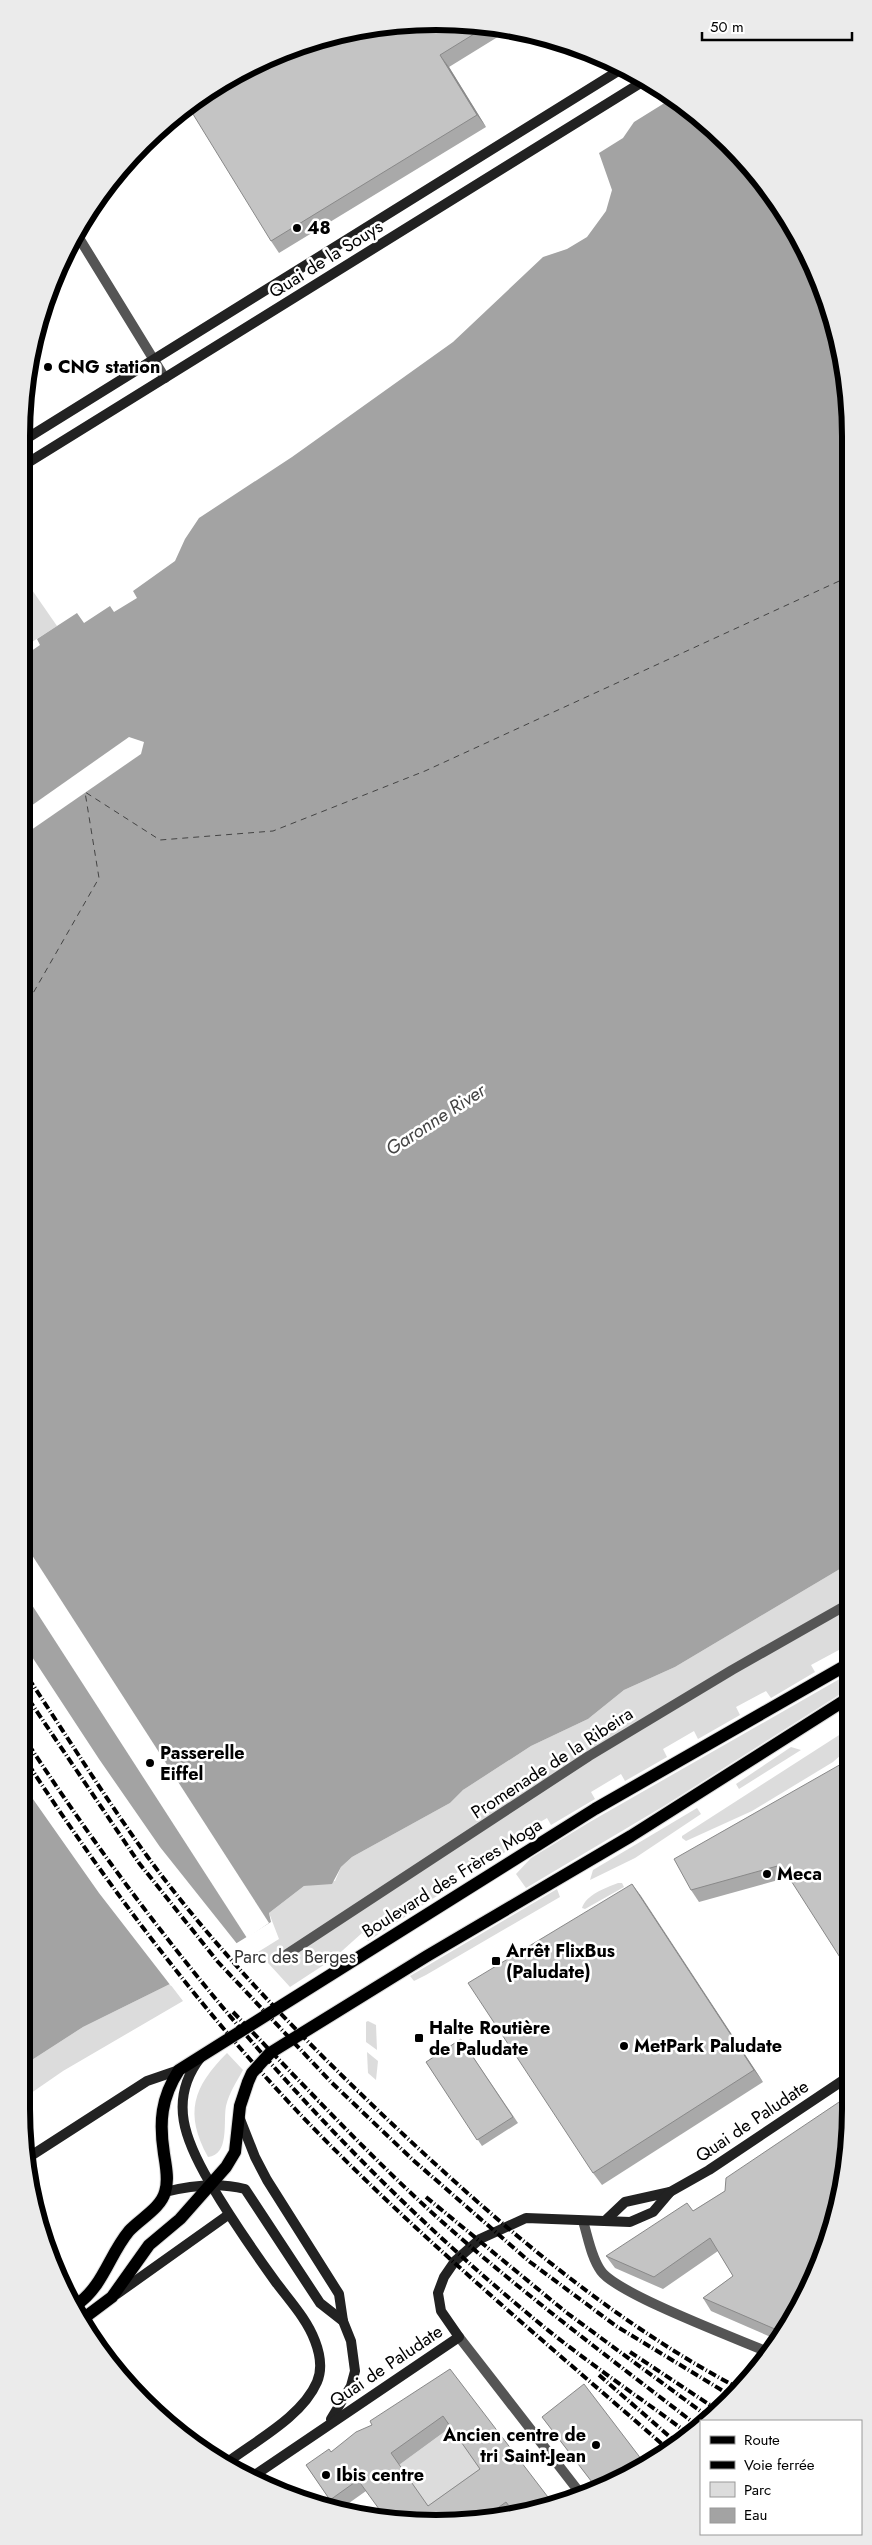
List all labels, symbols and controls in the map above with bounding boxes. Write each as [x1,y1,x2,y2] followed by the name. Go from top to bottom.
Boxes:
[702,10,852,42] scale bar
[710,16,744,38] text: 50 m
[264,214,388,304] street label: Quai de la Souys
[307,215,331,241] place label: 48
[291,222,303,234] marker: 48
[58,354,160,380] place label: CNG station
[42,361,54,373] marker: CNG station
[380,1076,492,1162] water label: Garonne River
[466,1701,638,1825] street label: Promenade de la Ribeira
[160,1740,245,1787] place label: Passerelle Eiffel
[144,1757,156,1769] marker: Passerelle Eiffel
[357,1812,547,1944] street label: Boulevard des Frères Moga
[777,1861,822,1887] place label: Meca
[761,1868,773,1880] marker: Meca
[505,1938,615,1985] place label: Arrêt FlixBus (Paludate)
[234,1944,356,1970] park label: Parc des Berges
[490,1955,502,1967] marker: Arrêt FlixBus (Paludate)
[429,2015,550,2062] place label: Halte Routière de Paludate
[413,2032,425,2044] marker: Halte Routière de Paludate
[634,2033,782,2059] place label: MetPark Paludate
[618,2040,630,2052] marker: MetPark Paludate
[690,2073,814,2169] street label: Quai de Paludate
[324,2318,448,2414] street label: Quai de Paludate
[700,2420,862,2535] legend
[442,2422,586,2469] place label: Ancien centre de tri Saint-Jean
[744,2429,780,2451] text: Route
[590,2439,602,2451] marker: Ancien centre de tri Saint-Jean
[744,2454,815,2476] text: Voie ferrée
[336,2462,424,2488] place label: Ibis centre
[320,2469,332,2481] marker: Ibis centre
[744,2479,771,2501] text: Parc
[744,2504,767,2526] text: Eau

